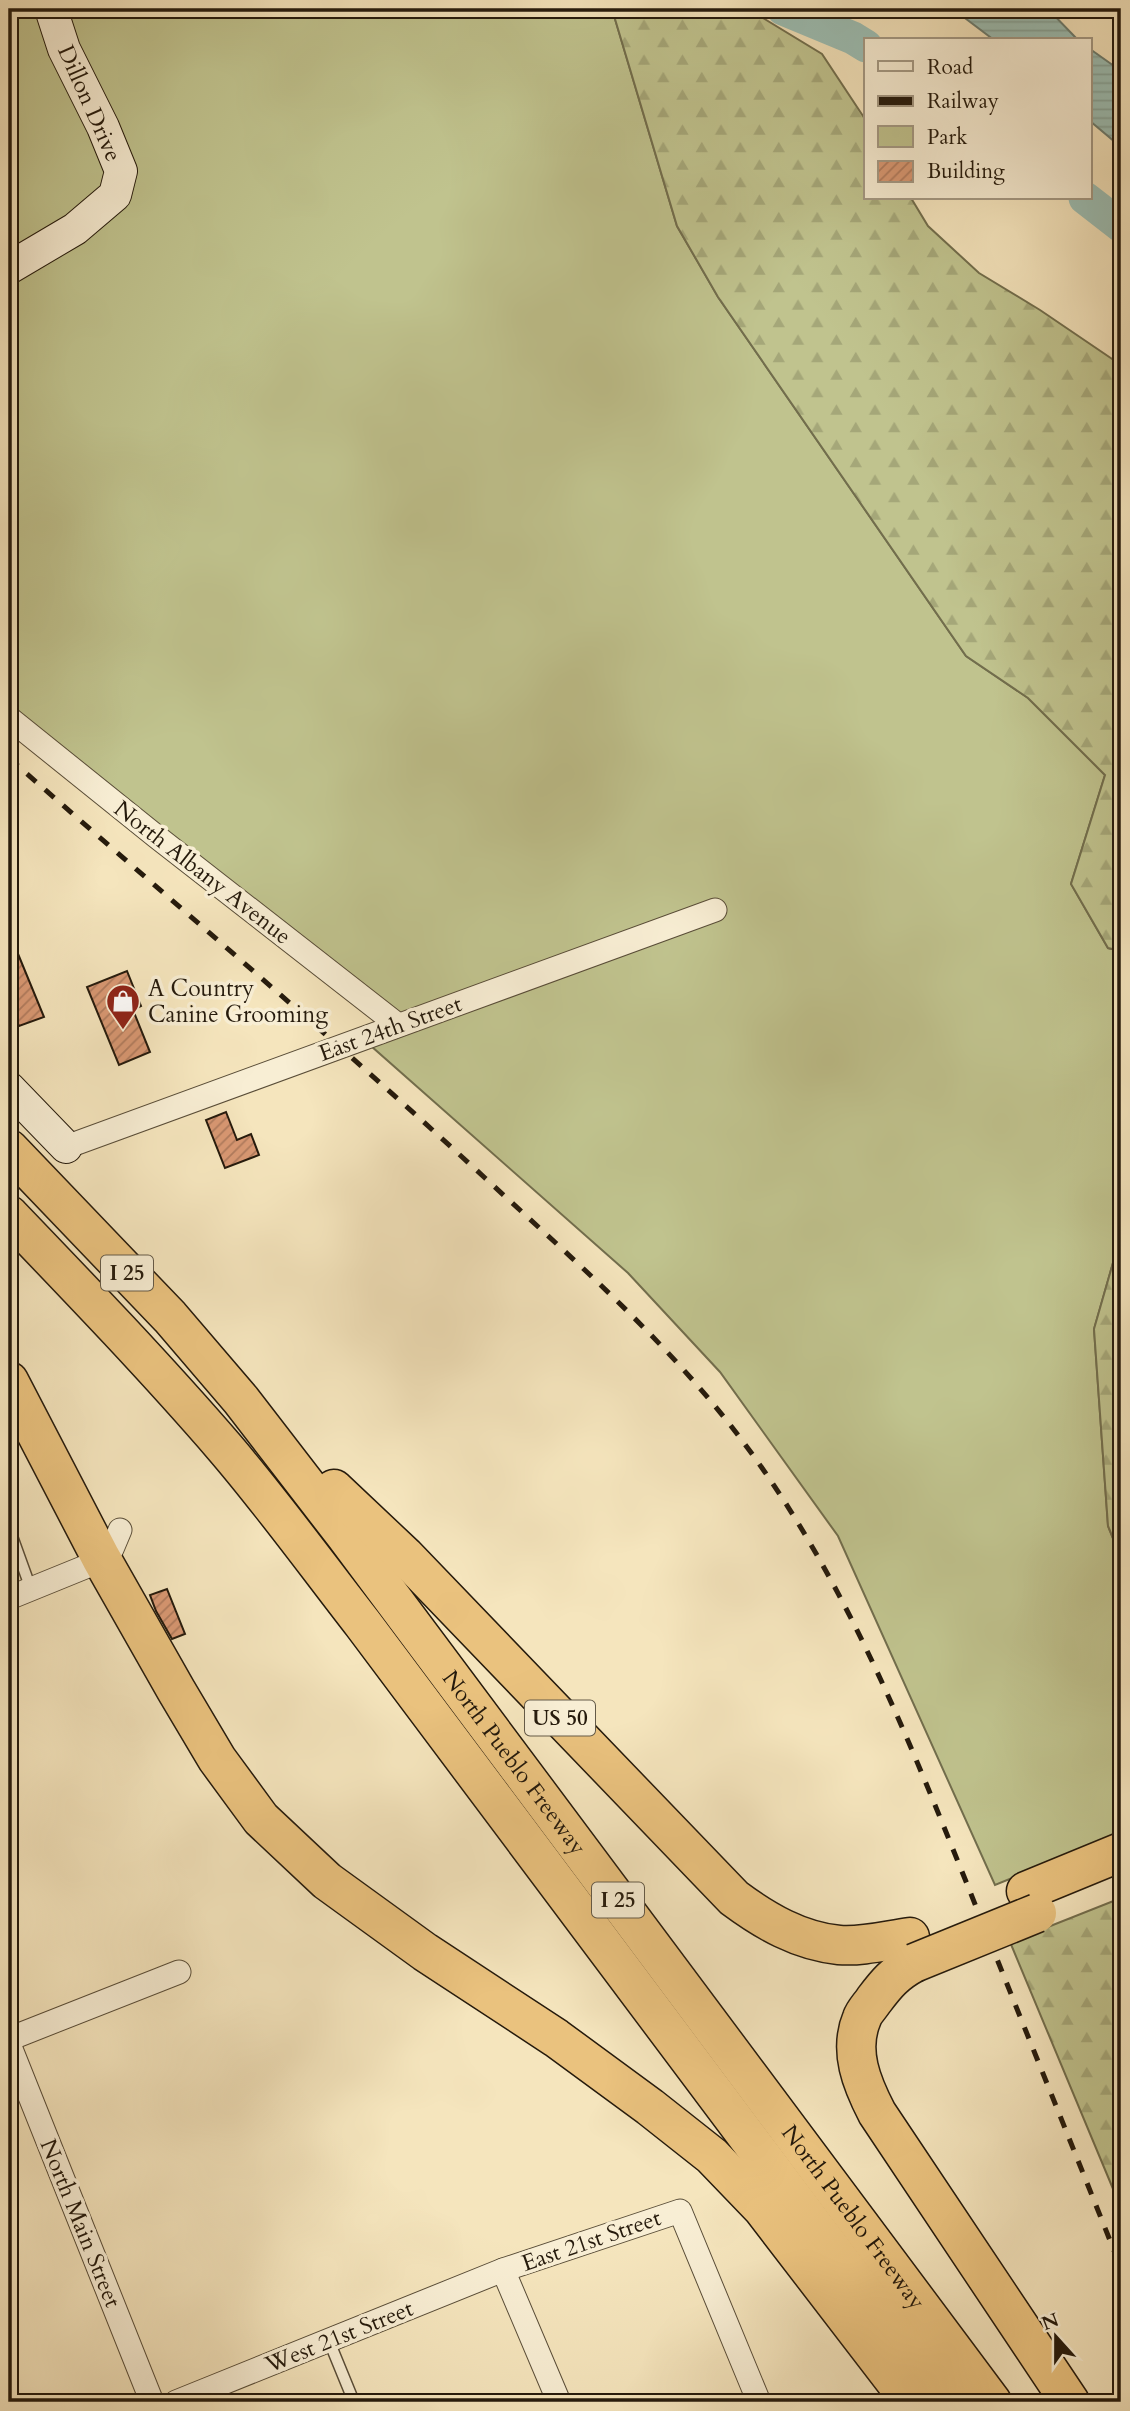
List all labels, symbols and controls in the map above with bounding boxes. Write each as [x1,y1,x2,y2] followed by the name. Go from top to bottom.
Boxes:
[864,38,1092,200] legend
[50,40,129,166] street label: Dillon Drive
[927,53,973,82] text: Road
[927,87,999,116] text: Railway
[927,123,968,152] text: Park
[927,157,1005,186] text: Building
[108,793,298,951] street label: North Albany Avenue
[148,973,328,1030] place label: A Country Canine Grooming
[104,982,142,1031] shop icon: A Country Canine Grooming
[314,988,466,1069] street label: East 24th Street
[101,1256,153,1290] road number: I 25
[435,1664,593,1861] street label: North Pueblo Freeway
[525,1700,595,1736] road number: US 50
[592,1882,644,1918] road number: I 25
[774,2118,932,2316] street label: North Pueblo Freeway
[33,2134,128,2312] street label: North Main Street
[517,2202,665,2279] street label: East 21st Street
[260,2293,418,2381] street label: West 21st Street
[1021,2302,1092,2372] north arrow
[1038,2307,1063,2337] text: N

